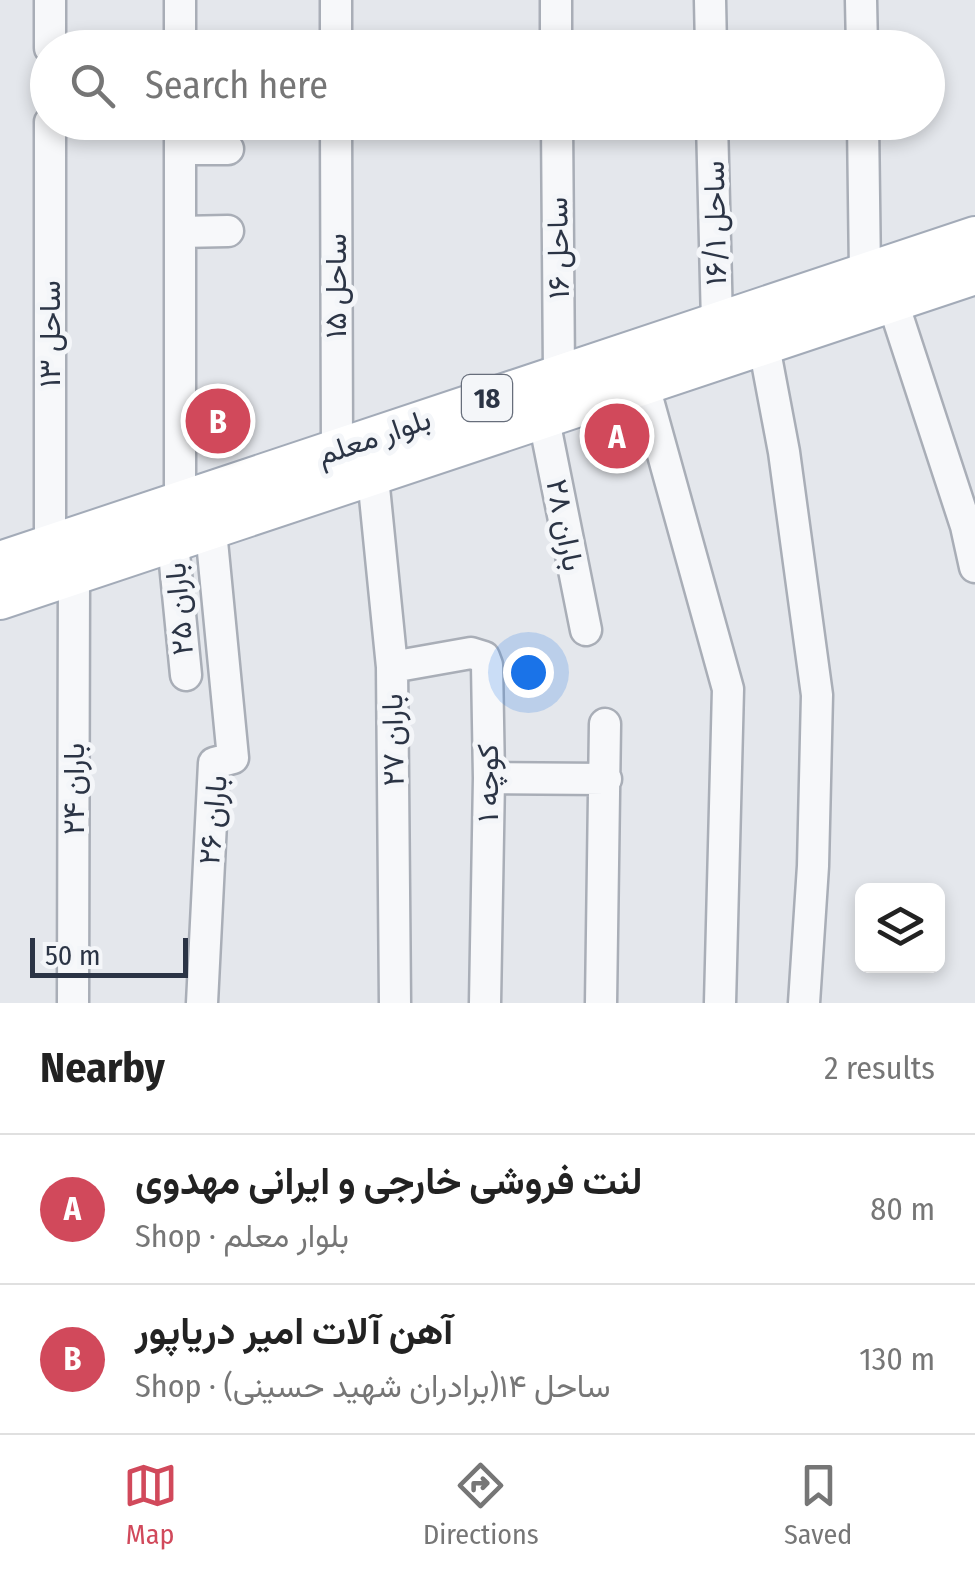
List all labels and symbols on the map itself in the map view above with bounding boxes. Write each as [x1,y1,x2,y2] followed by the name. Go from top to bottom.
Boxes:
[696,160,734,286] street label: ساحل ۱۶/۱
[539,197,577,299] street label: ساحل ۱۶
[318,233,354,339] street label: ساحل ۱۵
[32,280,68,388] street label: ساحل ۱۳
[462,375,512,421] road number: 18
[186,384,250,458] pin: B
[584,398,650,474] pin: A
[312,401,436,474] street label: بلوار معلم
[538,476,592,574] street label: باران ۲۸
[157,561,201,657] street label: باران ۲۵
[503,647,554,698] your location
[374,693,412,787] street label: باران ۲۷
[56,743,92,835] street label: باران ۲۴
[470,744,508,822] street label: کوچه ۱
[191,774,235,866] street label: باران ۲۶
[30,933,188,978] scale bar

